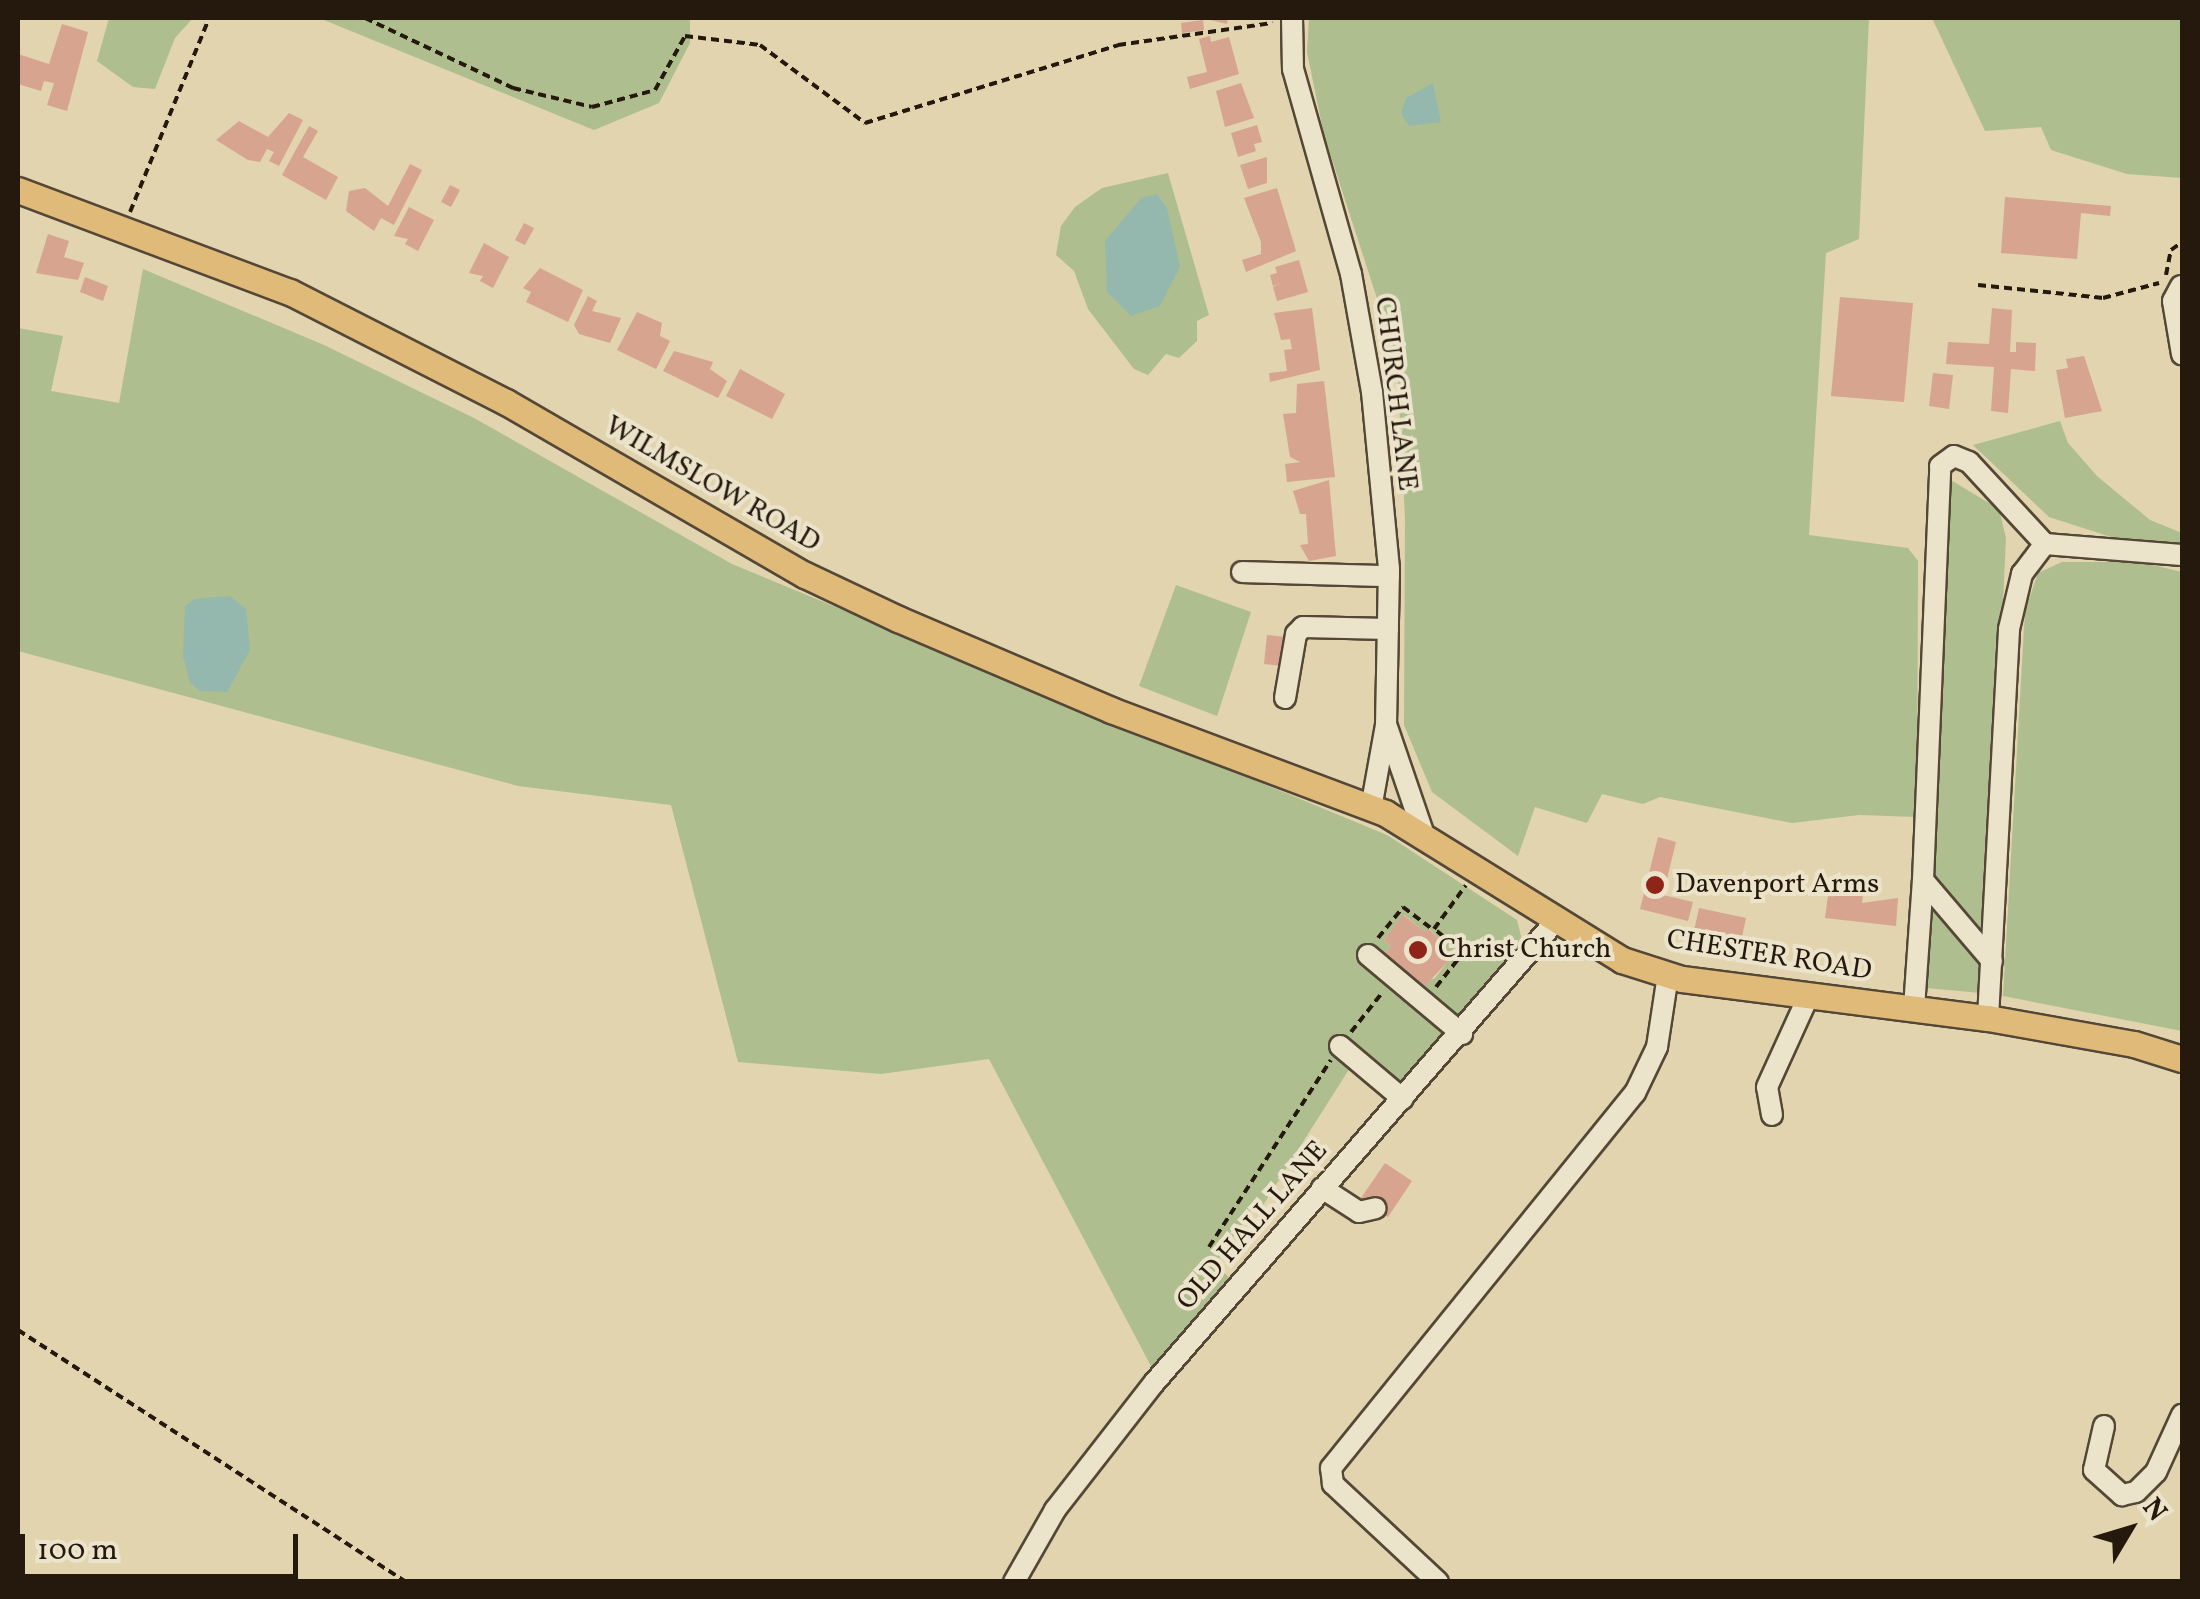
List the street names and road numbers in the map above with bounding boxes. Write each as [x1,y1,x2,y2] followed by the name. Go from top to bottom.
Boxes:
[1366,295,1424,493] street label: CHURCH LANE
[598,409,826,561] street label: WILMSLOW ROAD
[1664,923,1874,989] street label: CHESTER ROAD
[1170,1135,1336,1317] street label: OLD HALL LANE

